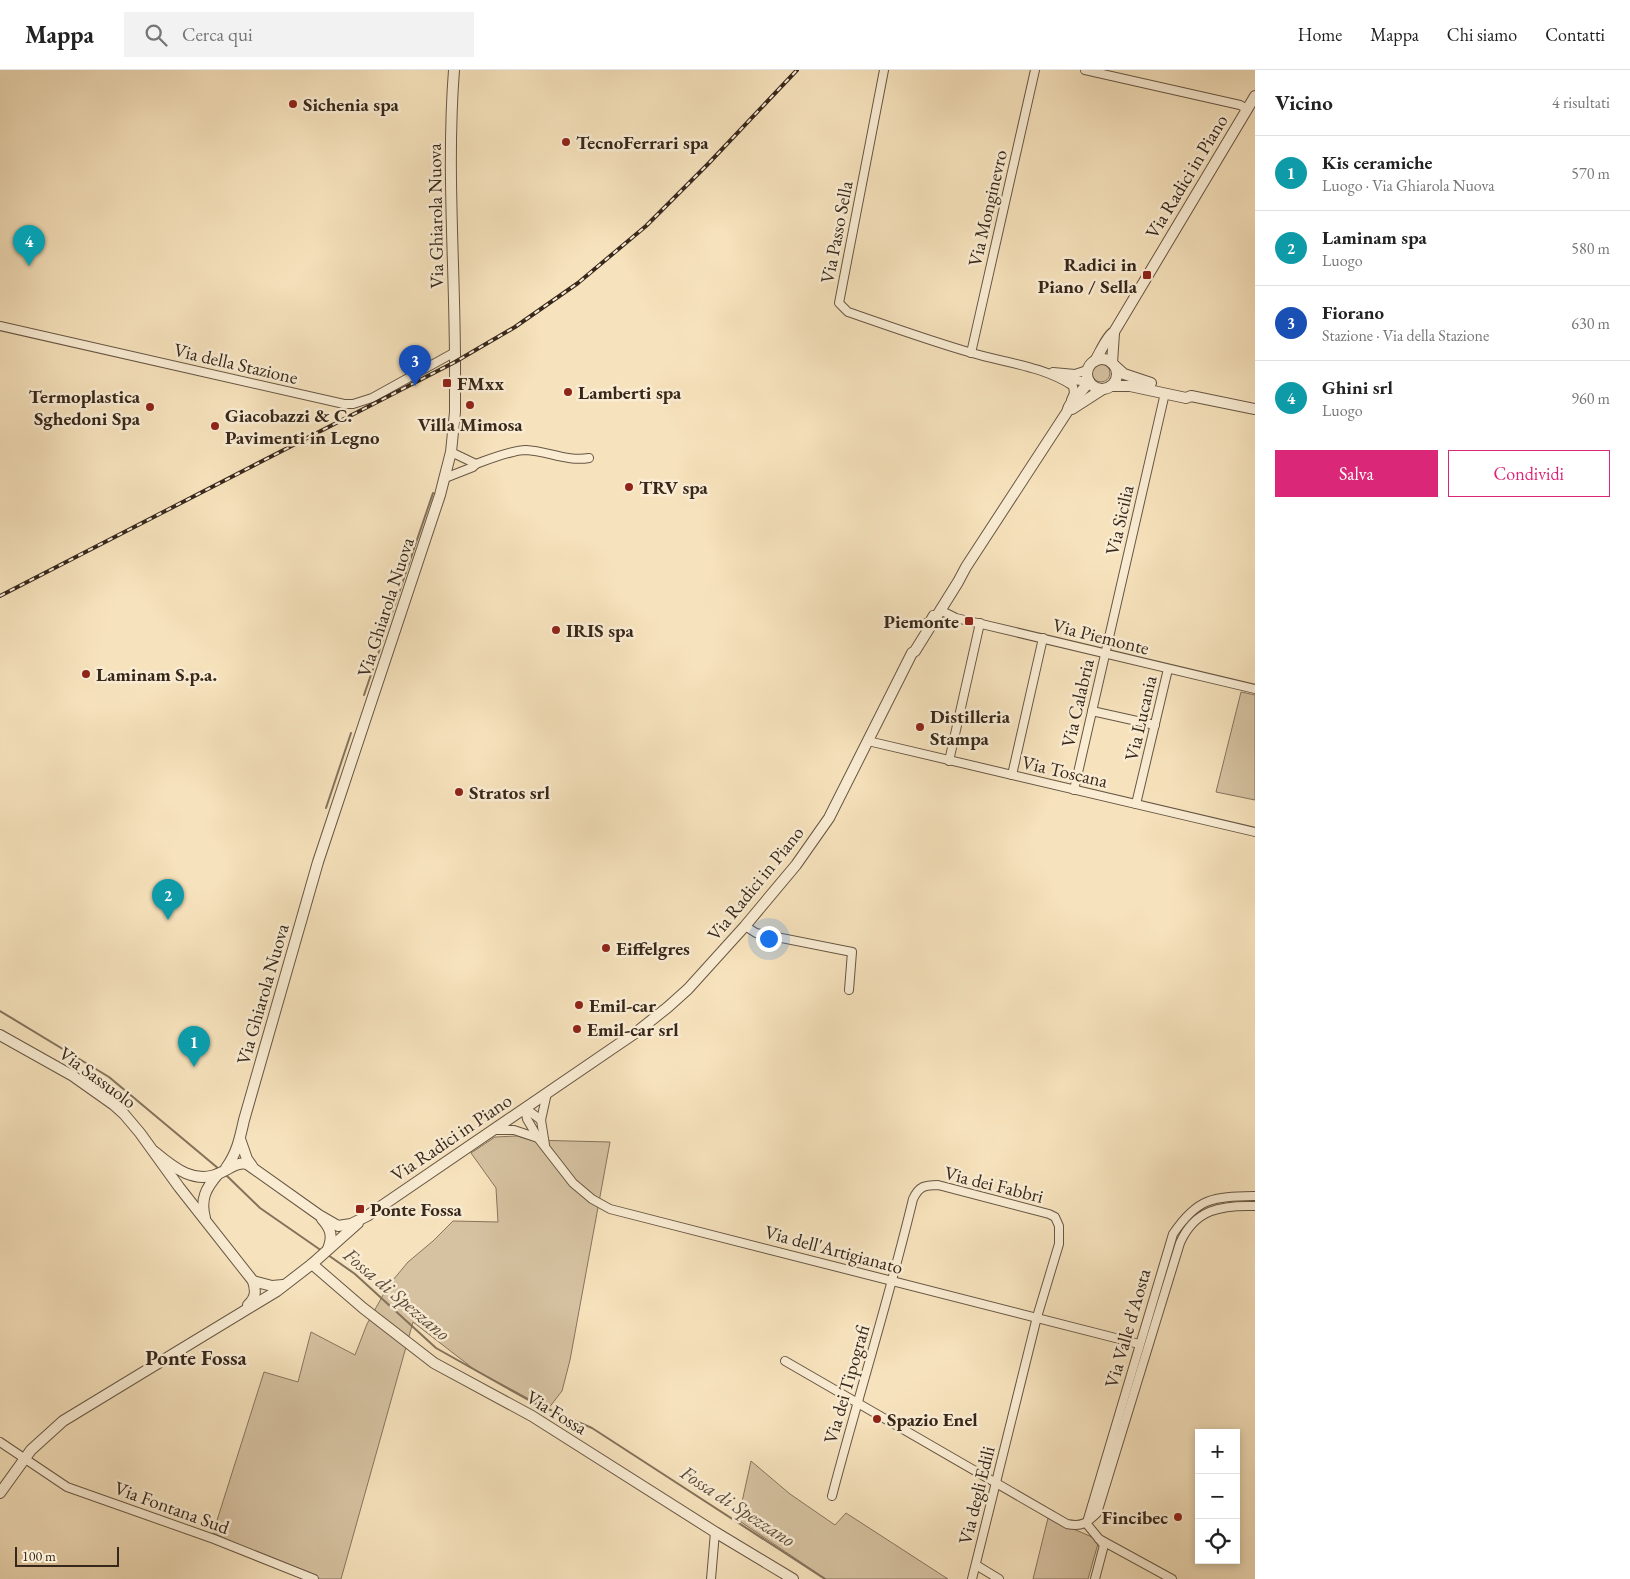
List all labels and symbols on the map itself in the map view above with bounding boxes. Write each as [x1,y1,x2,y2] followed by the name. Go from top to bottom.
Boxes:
[303,92,400,117] place label: Sichenia spa
[287,98,299,110] marker: Sichenia spa
[1139,110,1233,243] street label: Via Radici in Piano
[576,130,709,155] place label: TecnoFerrari spa
[560,136,572,148] marker: TecnoFerrari spa
[422,143,449,289] street label: Via Ghiarola Nuova
[962,147,1013,269] street label: Via Monginevro
[814,178,859,286] street label: Via Passo Sella
[13,225,45,266] pin: 4
[1038,252,1138,299] place label: Radici in Piano / Sella
[1141,269,1153,281] marker: Radici in Piano / Sella
[171,337,300,390] street label: Via della Stazione
[399,345,431,386] pin: 3
[457,371,504,396] place label: FMxx
[441,377,453,389] marker: FMxx
[578,380,682,405] place label: Lamberti spa
[29,384,141,431] place label: Termoplastica Sghedoni Spa
[562,386,574,398] marker: Lamberti spa
[464,399,476,411] marker: Villa Mimosa
[144,401,156,413] marker: Termoplastica Sghedoni Spa
[225,403,380,450] place label: Giacobazzi & C. Pavimenti in Legno
[417,412,523,437] place label: Villa Mimosa
[209,420,221,432] marker: Giacobazzi & C. Pavimenti in Legno
[639,475,709,500] place label: TRV spa
[623,481,635,493] marker: TRV spa
[1099,482,1140,558] street label: Via Sicilia
[351,534,420,680] street label: Via Ghiarola Nuova
[884,609,959,634] place label: Piemonte
[1050,612,1152,661] street label: Via Piemonte
[963,615,975,627] marker: Piemonte
[566,618,634,643] place label: IRIS spa
[550,624,562,636] marker: IRIS spa
[1055,656,1100,750] street label: Via Calabria
[96,662,217,687] place label: Laminam S.p.a.
[80,668,92,680] marker: Laminam S.p.a.
[1119,673,1163,763] street label: Via Lucania
[930,704,1011,751] place label: Distilleria Stampa
[914,721,926,733] marker: Distilleria Stampa
[1020,749,1111,794] street label: Via Toscana
[469,780,550,805] place label: Stratos srl
[453,786,465,798] marker: Stratos srl
[701,821,809,946] street label: Via Radici in Piano
[152,879,184,920] pin: 2
[230,920,295,1068] street label: Via Ghiarola Nuova
[756,926,782,952] your location
[616,936,690,961] place label: Eiffelgres
[600,942,612,954] marker: Eiffelgres
[589,993,656,1018] place label: Emil-car
[573,999,585,1011] marker: Emil-car
[587,1017,679,1042] place label: Emil-car srl
[571,1023,583,1035] marker: Emil-car srl
[178,1026,210,1067] pin: 1
[54,1041,142,1114] street label: Via Sassuolo
[386,1088,517,1187] street label: Via Radici in Piano
[942,1160,1046,1209] street label: Via dei Fabbri
[370,1197,463,1222] place label: Ponte Fossa
[354,1203,366,1215] marker: Ponte Fossa
[762,1219,906,1280] street label: Via dell'Artigianato
[337,1241,456,1347] water label: Fossa di Spezzano
[1099,1265,1157,1391] street label: Via Valle d'Aosta
[818,1322,875,1447] street label: Via dei Tipografi
[145,1344,248,1371] district label: Ponte Fossa
[522,1385,592,1441] street label: Via Fossa
[887,1407,978,1432] place label: Spazio Enel
[871,1413,883,1425] marker: Spazio Enel
[952,1443,1001,1547] street label: Via degli Edili
[675,1459,801,1553] water label: Fossa di Spezzano
[111,1475,233,1540] street label: Via Fontana Sud
[1102,1505,1168,1530] place label: Fincibec
[1172,1511,1184,1523] marker: Fincibec
[15,1544,119,1567] scale bar

